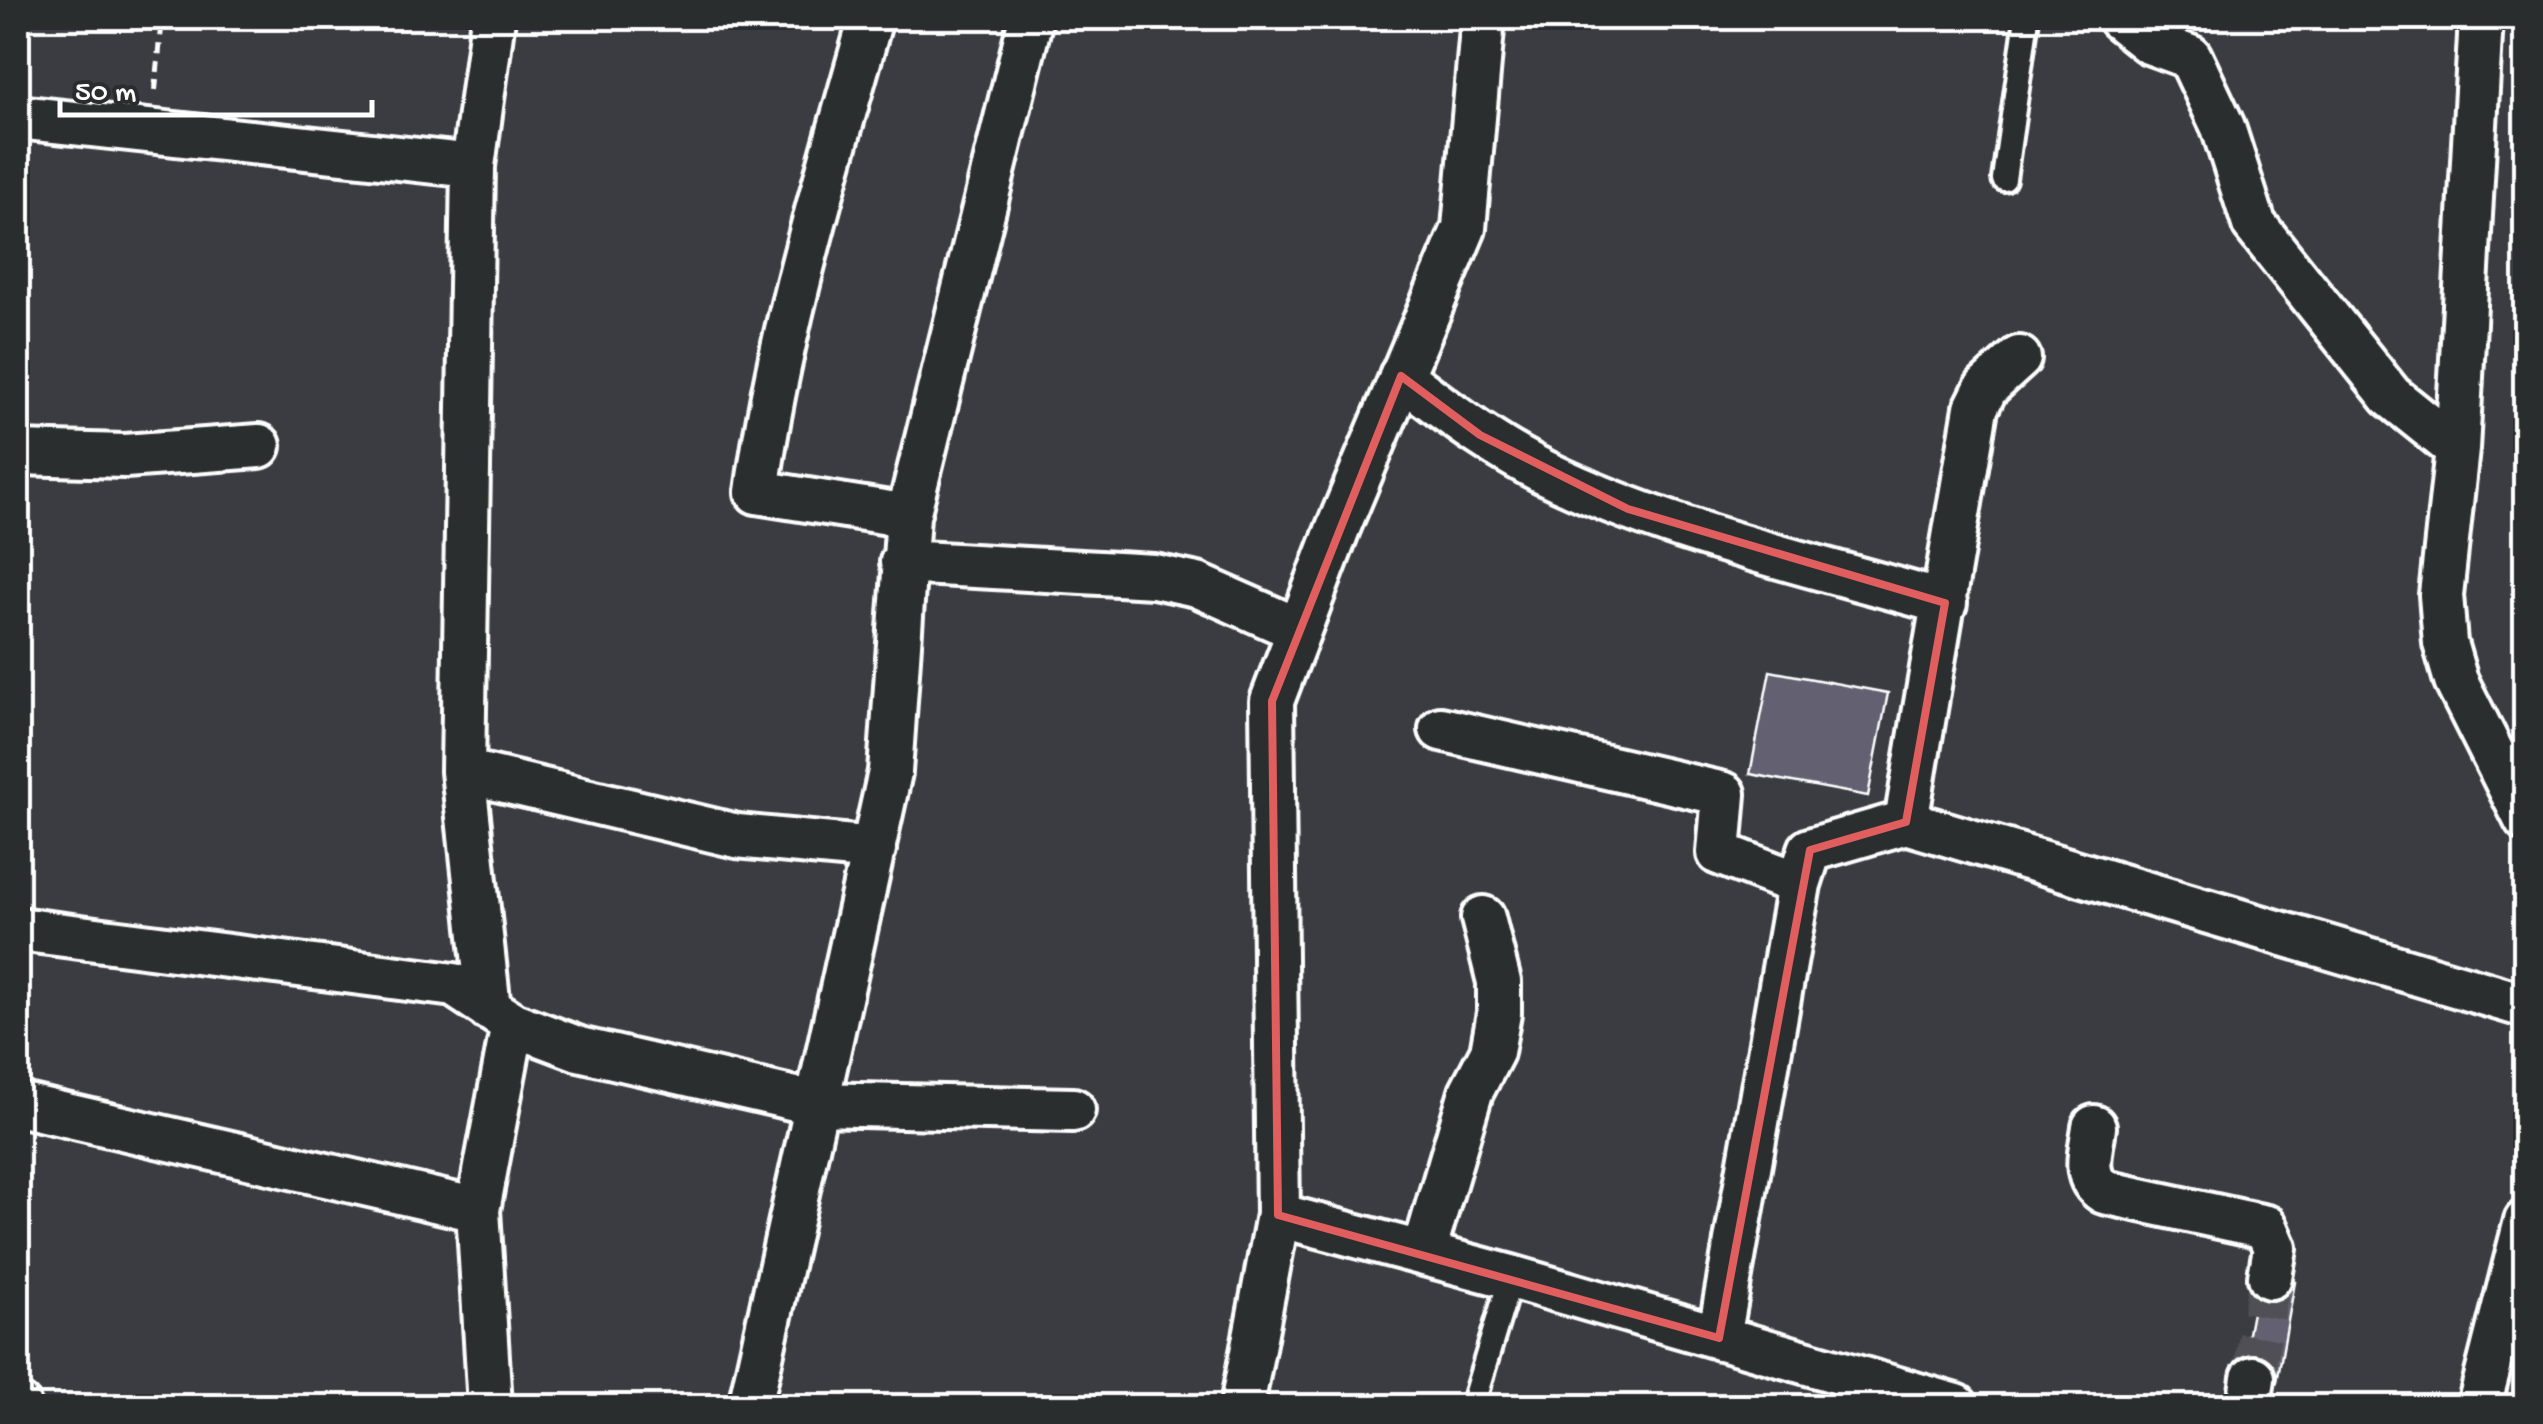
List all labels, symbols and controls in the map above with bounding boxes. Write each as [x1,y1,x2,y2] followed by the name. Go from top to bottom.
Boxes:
[60,55,372,117] scale bar
[75,77,136,112] text: 50 m

